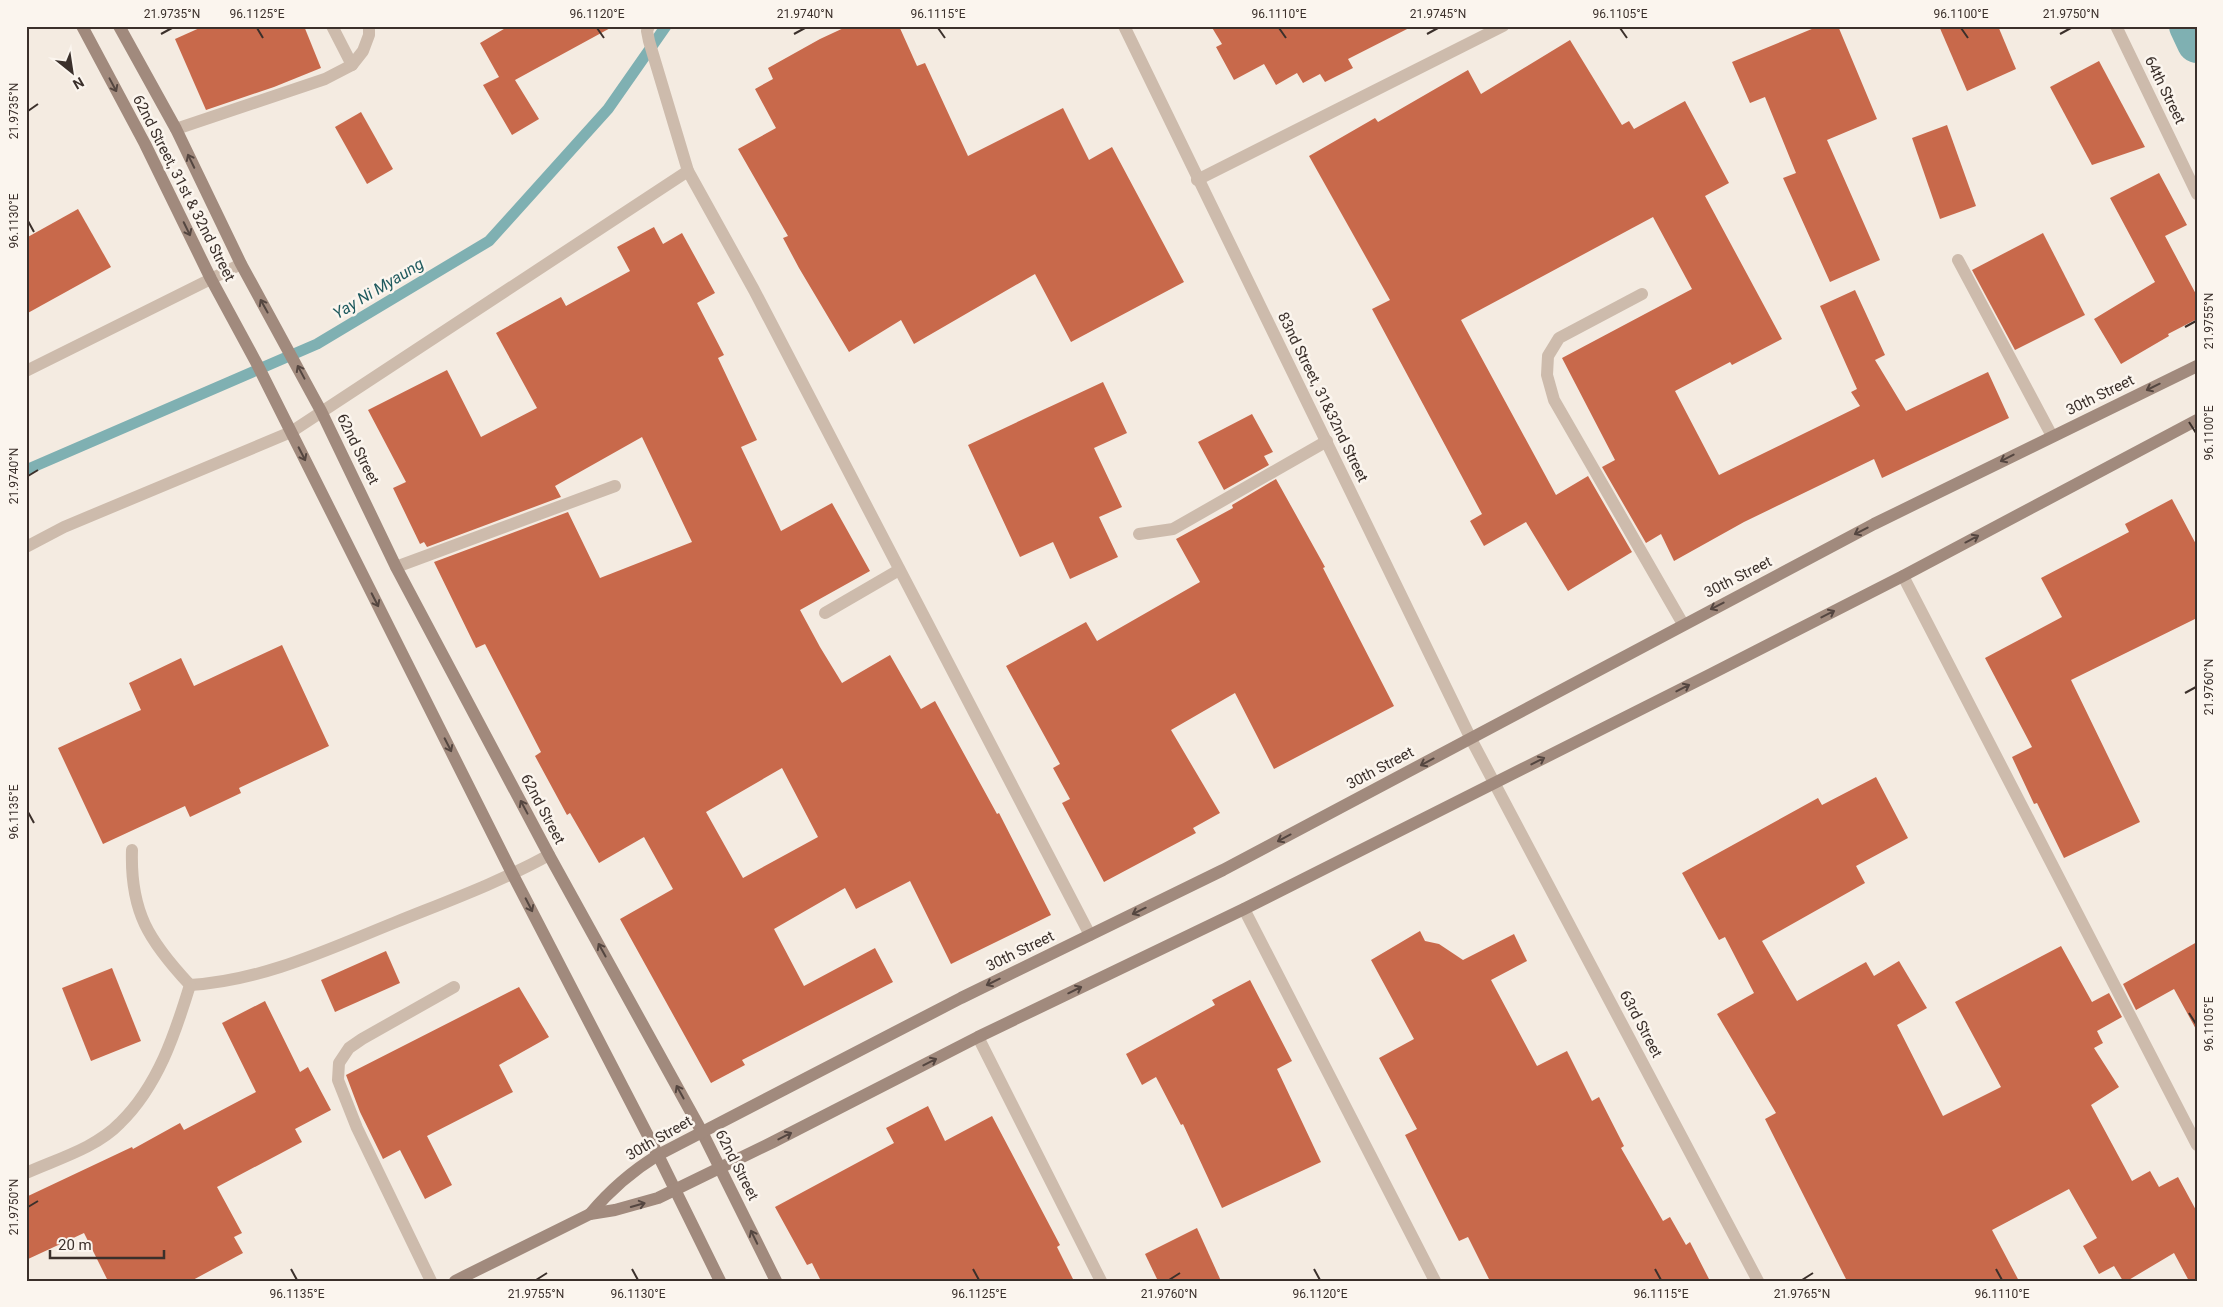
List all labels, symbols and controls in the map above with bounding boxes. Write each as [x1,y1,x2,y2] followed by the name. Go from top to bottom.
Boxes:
[144,7,200,21] text: 21.9735°N
[230,7,285,21] text: 96.1125°E
[570,7,625,21] text: 96.1120°E
[777,7,833,21] text: 21.9740°N
[911,7,966,21] text: 96.1115°E
[1252,7,1307,21] text: 96.1110°E
[1410,7,1466,21] text: 21.9745°N
[1593,7,1648,21] text: 96.1105°E
[1934,7,1989,21] text: 96.1100°E
[2043,7,2099,21] text: 21.9750°N
[48,48,98,98] north arrow
[2141,53,2189,127] street label: 64th Street
[70,74,87,93] text: N
[108,77,118,92] one-way arrow
[7,83,21,139] text: 21.9735°N
[129,92,239,284] street label: 62nd Street, 31st & 32nd Street
[186,154,196,169] one-way arrow
[7,193,21,248] text: 96.1130°E
[182,222,192,237] one-way arrow
[330,254,427,323] water label: Yay Ni Myaung
[2202,293,2216,349] text: 21.9755°N
[259,299,269,314] one-way arrow
[1274,309,1372,485] street label: 83nd Street, 31&32nd Street
[295,366,305,380] one-way arrow
[2063,371,2137,419] street label: 30th Street
[2146,383,2161,392] one-way arrow
[2202,405,2216,460] text: 96.1100°E
[333,410,383,488] street label: 62nd Street
[297,447,307,462] one-way arrow
[7,448,21,504] text: 21.9740°N
[2000,454,2015,463] one-way arrow
[1854,526,1869,536] one-way arrow
[1964,534,1979,543] one-way arrow
[1701,552,1775,602] street label: 30th Street
[370,592,380,607] one-way arrow
[1710,602,1725,611] one-way arrow
[1820,609,1835,618] one-way arrow
[2202,659,2216,715] text: 21.9760°N
[1675,683,1690,692] one-way arrow
[444,737,453,752] one-way arrow
[1343,743,1417,793] street label: 30th Street
[1530,756,1545,765] one-way arrow
[1420,757,1435,767] one-way arrow
[517,771,569,847] street label: 62nd Street
[7,784,21,839] text: 96.1135°E
[519,800,529,815] one-way arrow
[1277,833,1291,843] one-way arrow
[524,898,534,913] one-way arrow
[1132,907,1147,916] one-way arrow
[983,927,1057,975] street label: 30th Street
[597,943,606,958] one-way arrow
[986,978,1001,987] one-way arrow
[1068,985,1083,995] one-way arrow
[1616,987,1666,1061] street label: 63rd Street
[2202,996,2216,1051] text: 96.1105°E
[922,1057,937,1066] one-way arrow
[675,1085,685,1100] one-way arrow
[623,1112,695,1164] street label: 30th Street
[712,1127,763,1203] street label: 62nd Street
[777,1131,792,1140] one-way arrow
[7,1179,21,1235] text: 21.9750°N
[630,1199,646,1209] one-way arrow
[50,1227,164,1259] scale bar
[749,1230,758,1245] one-way arrow
[58,1236,92,1254] text: 20 m
[270,1287,325,1301] text: 96.1135°E
[508,1287,564,1301] text: 21.9755°N
[611,1287,666,1301] text: 96.1130°E
[952,1287,1007,1301] text: 96.1125°E
[1141,1287,1197,1301] text: 21.9760°N
[1293,1287,1348,1301] text: 96.1120°E
[1634,1287,1689,1301] text: 96.1115°E
[1774,1287,1830,1301] text: 21.9765°N
[1975,1287,2030,1301] text: 96.1110°E

